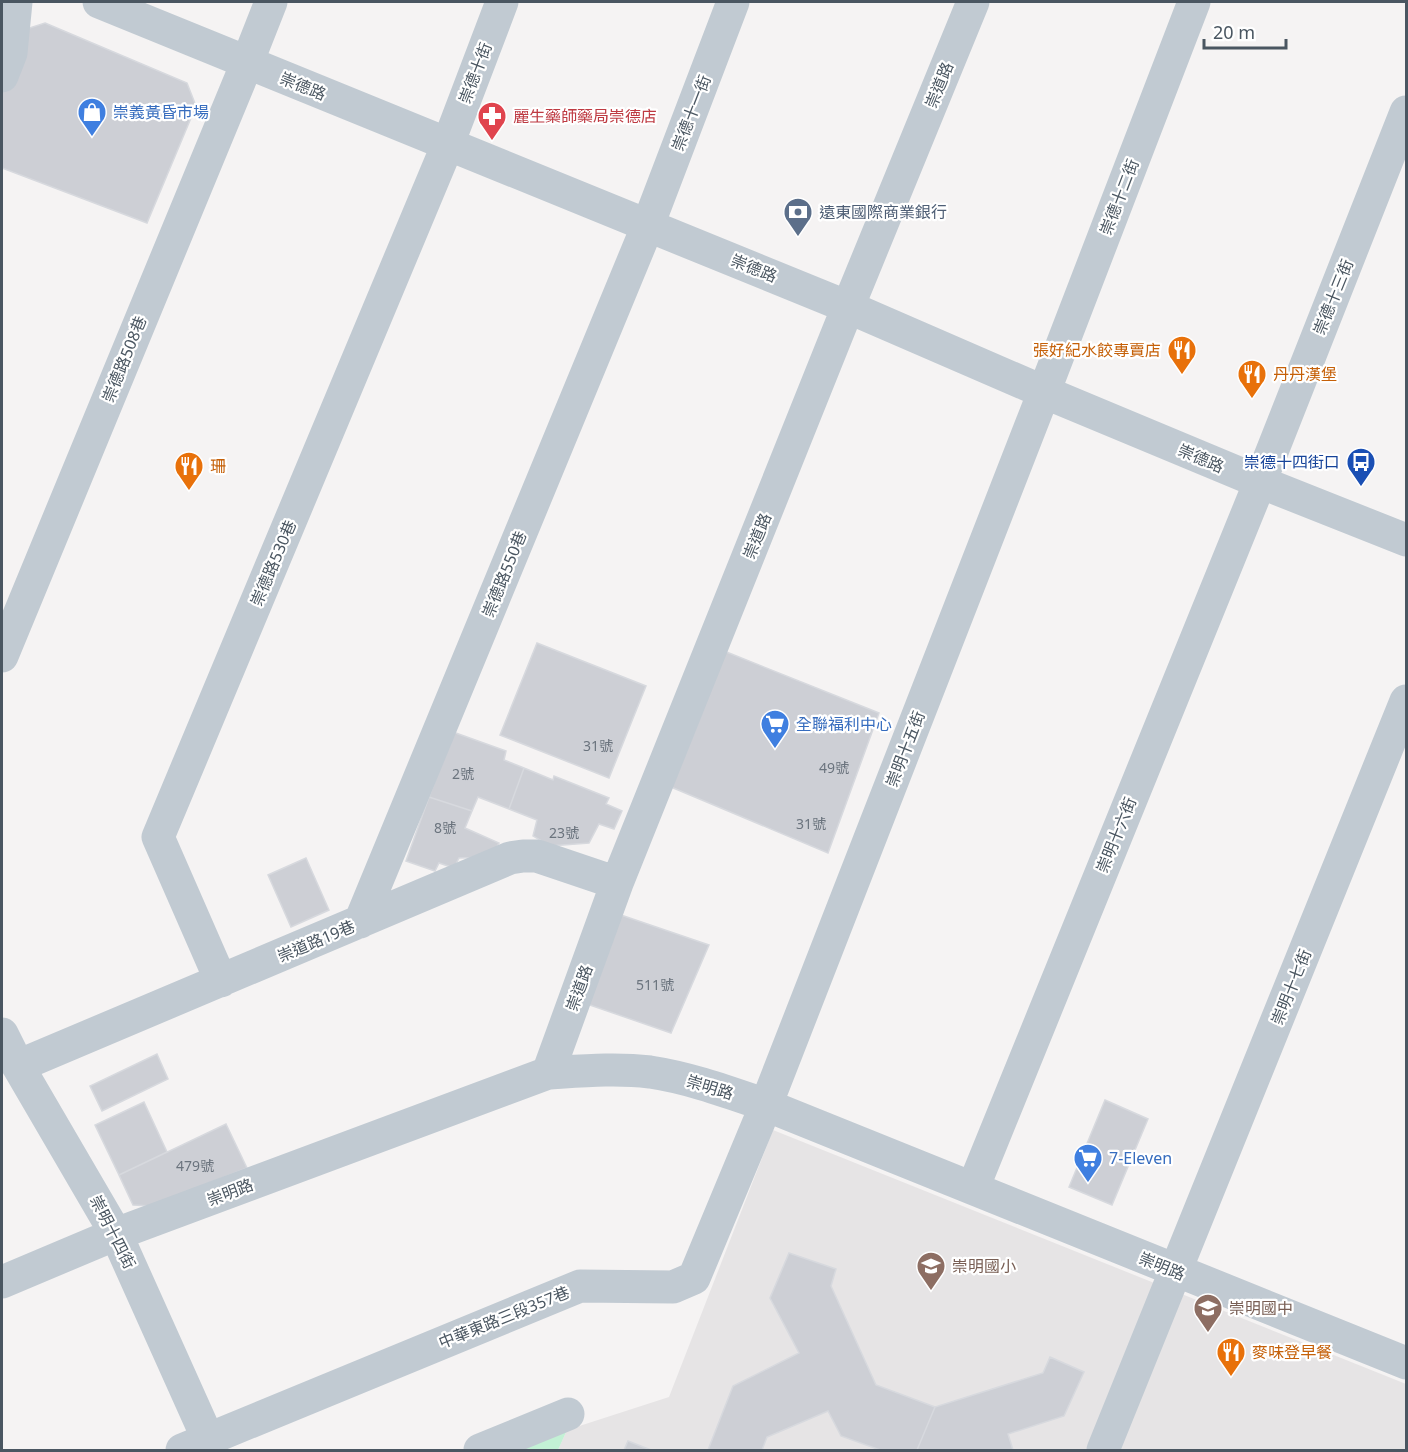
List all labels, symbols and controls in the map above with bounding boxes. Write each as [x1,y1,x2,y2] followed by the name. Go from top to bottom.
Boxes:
[1204,12,1286,50] scale bar
[1213,20,1255,44] text: 20 m
[453,39,497,107] street label: 崇德十街
[920,59,958,111] street label: 崇道路
[277,67,329,105] street label: 崇德路
[666,72,716,154] street label: 崇德十一街
[76,96,108,138] shop icon: 崇義黃昏市場
[476,100,508,142] pharmacy icon: 麗生藥師藥局崇德店
[113,101,209,123] place label: 崇義黃昏市場
[513,105,657,127] place label: 麗生藥師藥局崇德店
[1094,156,1144,238] street label: 崇德十二街
[782,196,814,238] bank icon: 遠東國際商業銀行
[819,201,947,223] place label: 遠東國際商業銀行
[728,249,780,287] street label: 崇德路
[1308,256,1358,338] street label: 崇德十三街
[97,312,151,406] street label: 崇德路508巷
[1166,334,1198,376] restaurant icon: 張好紀水餃專賣店
[1033,339,1161,361] place label: 張好紀水餃專賣店
[1236,358,1268,400] restaurant icon: 丹丹漢堡
[1273,363,1337,385] place label: 丹丹漢堡
[1175,438,1227,478] street label: 崇德路
[1345,446,1377,488] bus stop icon: 崇德十四街口
[173,450,205,492] restaurant icon: 珊
[1244,451,1340,473] place label: 崇德十四街口
[210,455,226,477] place label: 珊
[738,510,776,562] street label: 崇道路
[245,517,301,609] street label: 崇德路530巷
[477,527,531,621] street label: 崇德路550巷
[759,708,791,750] supermarket icon: 全聯福利中心
[880,708,930,790] street label: 崇明十五街
[796,713,892,735] place label: 全聯福利中心
[583,736,613,755] house number: 31號
[819,758,849,777] house number: 49號
[452,764,474,783] house number: 2號
[1091,794,1141,876] street label: 崇明十六街
[796,814,826,833] house number: 31號
[434,818,456,837] house number: 8號
[549,823,579,842] house number: 23號
[274,915,358,967] street label: 崇道路19巷
[1266,946,1316,1028] street label: 崇明十七街
[560,962,598,1014] street label: 崇道路
[636,975,674,994] house number: 511號
[684,1069,736,1105] street label: 崇明路
[1072,1142,1104,1184] supermarket icon: 7-Eleven
[1109,1147,1172,1169] place label: 7-Eleven
[176,1156,214,1175] house number: 479號
[204,1173,256,1211] street label: 崇明路
[85,1191,141,1273] street label: 崇明十四街
[1136,1247,1188,1285] street label: 崇明路
[915,1250,947,1292] school or university icon: 崇明國小
[952,1255,1016,1277] place label: 崇明國小
[435,1281,573,1353] street label: 中華東路三段357巷
[1192,1292,1224,1334] school or university icon: 崇明國中
[1229,1297,1293,1319] place label: 崇明國中
[1215,1336,1247,1378] restaurant icon: 麥味登早餐
[1252,1341,1332,1363] place label: 麥味登早餐

